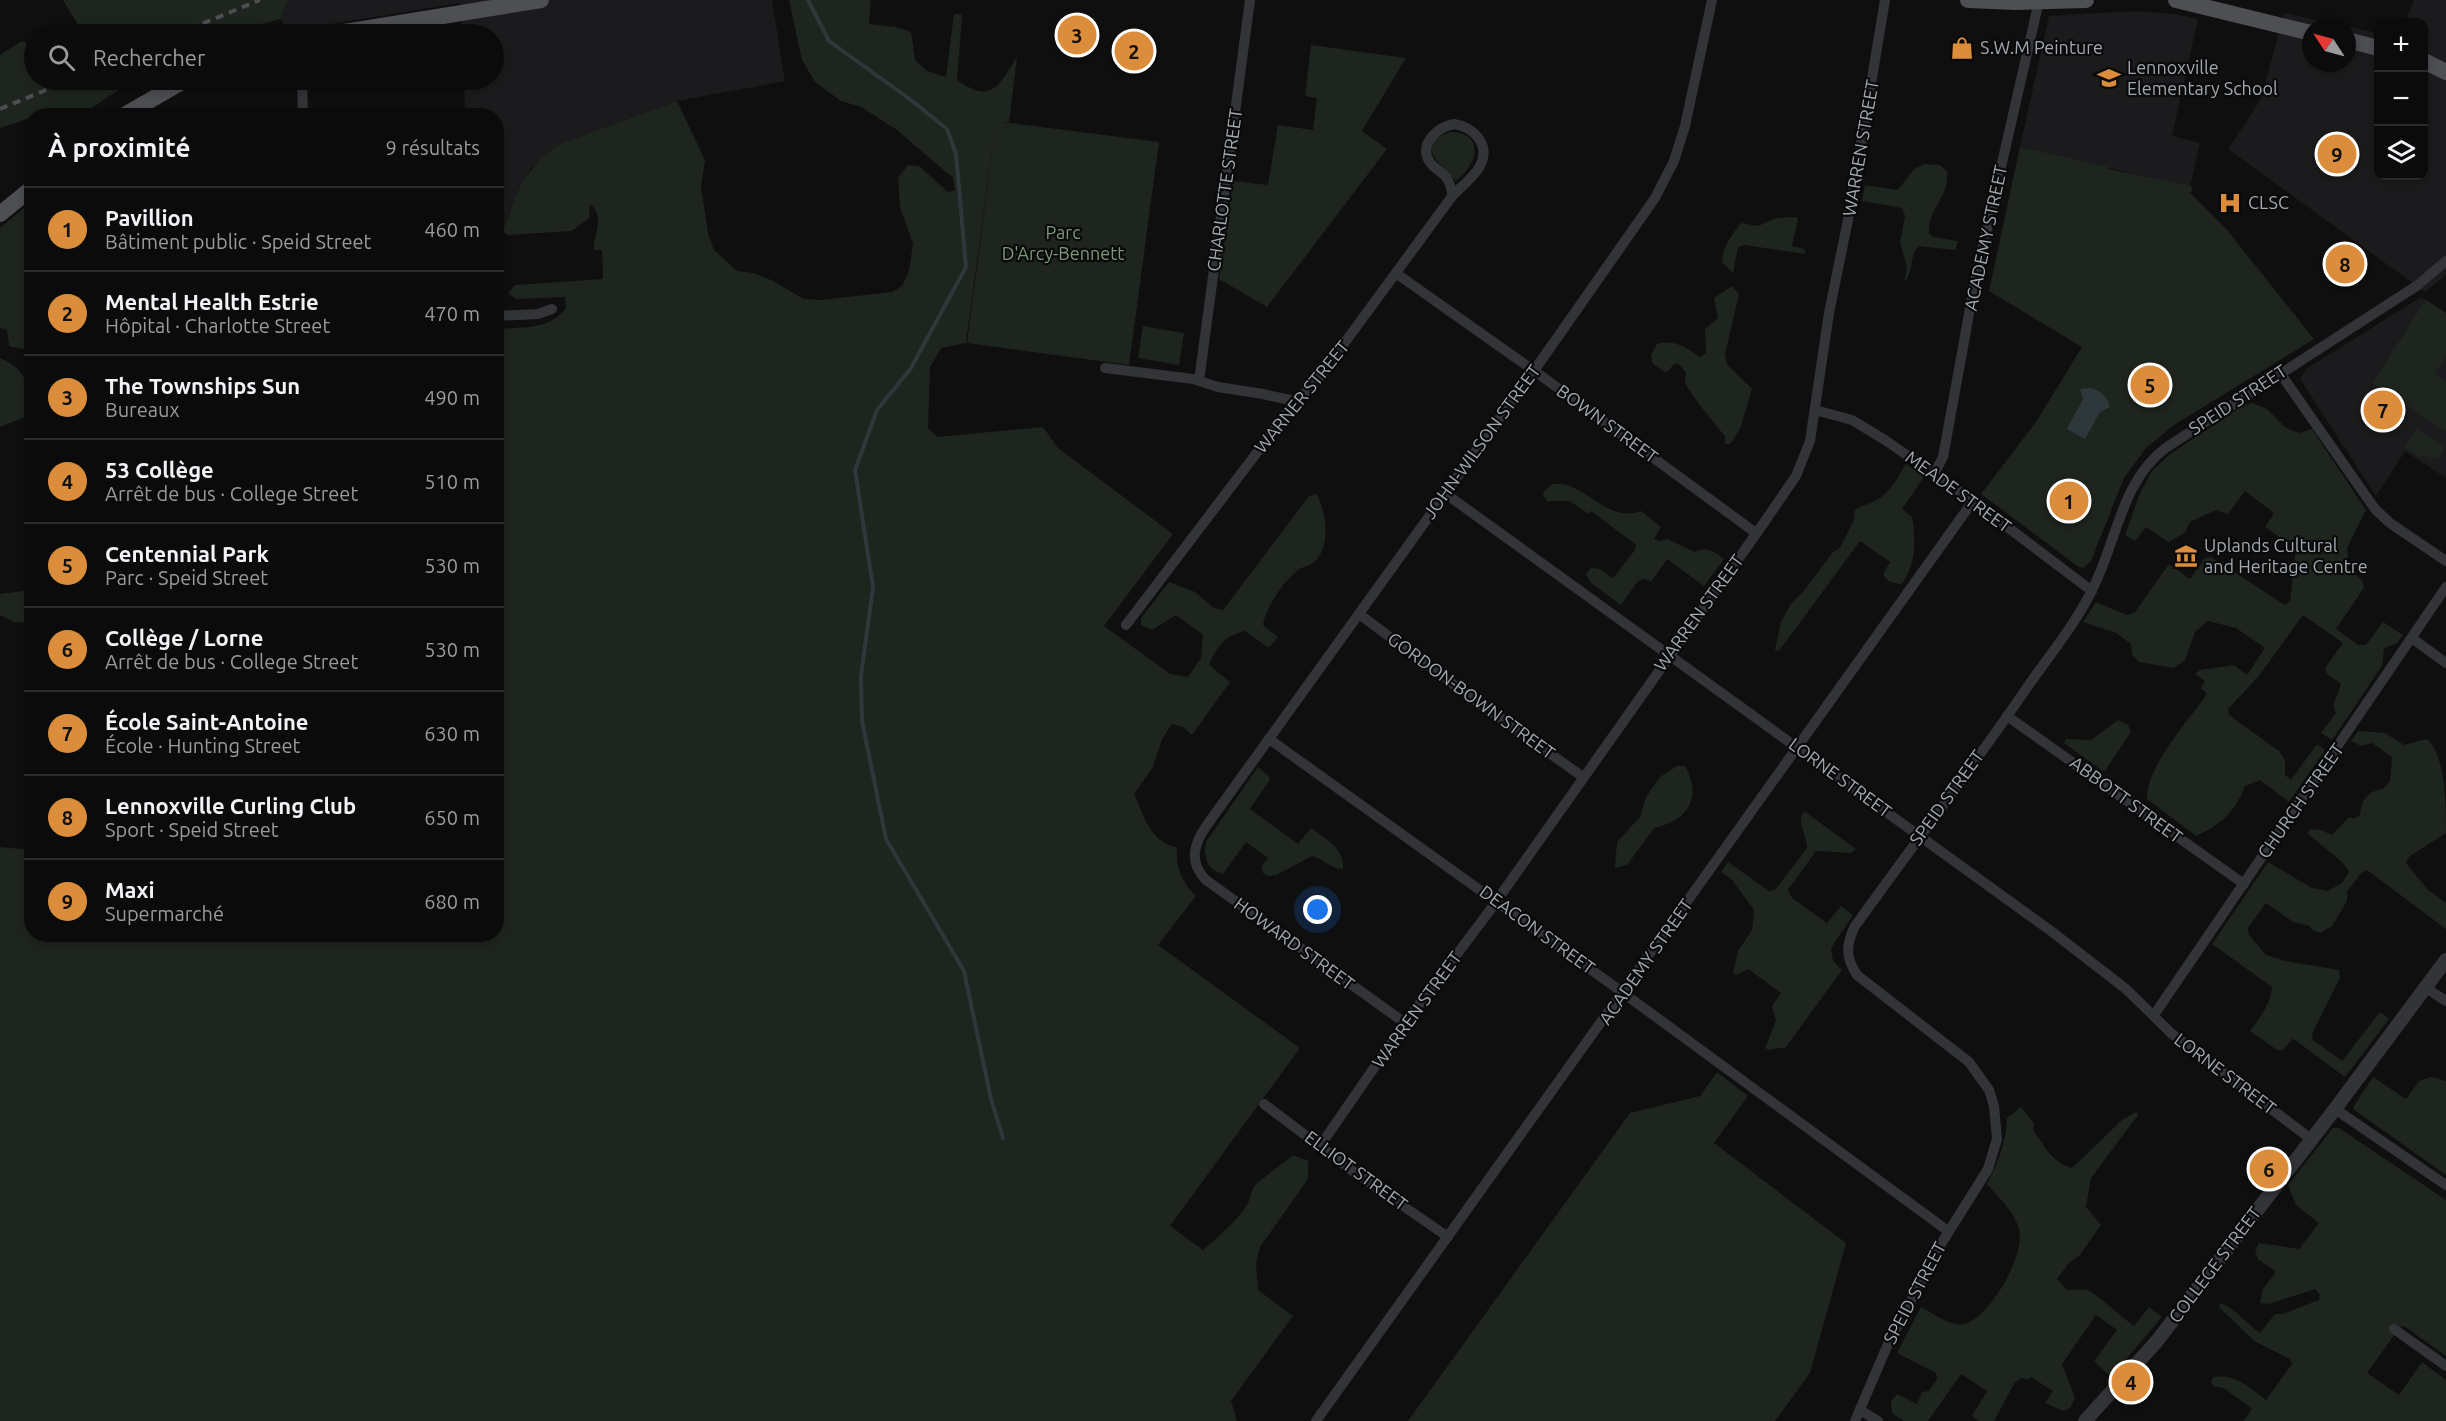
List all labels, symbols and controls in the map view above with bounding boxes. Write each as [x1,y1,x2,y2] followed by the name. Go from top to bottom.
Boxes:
[1058,12,1096,57] pin: 3
[2302,18,2356,72] north arrow
[2374,18,2428,180] map controls
[2374,18,2428,72] button: +
[24,24,504,90] search box
[1114,28,1154,74] pin: 2
[1949,35,1975,61] shop icon: S.W.M Peinture
[1980,37,2103,57] place label: S.W.M Peinture
[45,41,78,74] icon: search
[93,45,205,70] text: Rechercher
[2127,57,2278,98] place label: Lennoxville Elementary School
[2096,65,2122,91] school or university icon: Lennoxville Elementary School
[2374,72,2428,126] button: −
[1838,78,1882,218] street label: WARREN STREET
[1203,107,1245,273] street label: CHARLOTTE STREET
[2374,126,2428,180] button: layers
[2318,132,2356,176] pin: 9
[48,133,190,162] text: À proximité
[386,136,480,159] text: 9 résultats
[1960,163,2010,312] street label: ACADEMY STREET
[2217,190,2243,216] hospital icon: CLSC
[2248,192,2289,212] place label: CLSC
[105,205,194,230] text: Pavillion
[62,218,73,241] text: 1
[424,218,480,241] text: 460 m
[1002,222,1124,263] park label: Parc D'Arcy-Bennett
[105,230,371,253] text: Bâtiment public · Speid Street
[2326,242,2364,286] pin: 8
[105,289,319,314] text: Mental Health Estrie
[62,302,73,325] text: 2
[424,302,480,325] text: 470 m
[105,314,330,337] text: Hôpital · Charlotte Street
[1250,336,1353,456] street label: WARNER STREET
[2185,360,2290,438] street label: SPEID STREET
[1419,361,1544,522] street label: JOHN-WILSON STREET
[2130,362,2170,408] pin: 5
[105,373,300,398] text: The Townships Sun
[1553,380,1662,466] street label: BOWN STREET
[62,386,73,409] text: 3
[424,386,480,409] text: 490 m
[2364,388,2402,432] pin: 7
[105,398,180,421] text: Bureaux
[1902,446,2015,536] street label: MEADE STREET
[105,457,214,482] text: 53 Collège
[62,470,73,493] text: 4
[424,470,480,493] text: 510 m
[2050,478,2088,524] pin: 1
[105,482,358,505] text: Arrêt de bus · College Street
[2204,535,2368,576] place label: Uplands Cultural and Heritage Centre
[105,541,269,566] text: Centennial Park
[2173,543,2199,569] museum icon: Uplands Cultural and Heritage Centre
[1649,551,1747,674] street label: WARREN STREET
[62,554,73,577] text: 5
[424,554,480,577] text: 530 m
[105,566,268,589] text: Parc · Speid Street
[105,625,263,650] text: Collège / Lorne
[1384,628,1559,763] street label: GORDON-BOWN STREET
[62,638,73,661] text: 6
[424,638,480,661] text: 530 m
[105,650,358,673] text: Arrêt de bus · College Street
[105,709,308,734] text: École Saint-Antoine
[62,722,73,745] text: 7
[424,722,480,745] text: 630 m
[1785,733,1896,821] street label: LORNE STREET
[105,734,300,757] text: École · Hunting Street
[2253,739,2347,862] street label: CHURCH STREET
[1905,746,1987,849] street label: SPEID STREET
[2067,752,2187,847] street label: ABBOTT STREET
[105,793,356,818] text: Lennoxville Curling Club
[62,806,73,829] text: 8
[424,806,480,829] text: 650 m
[105,818,279,841] text: Sport · Speid Street
[105,877,155,902] text: Maxi
[1476,881,1599,978] street label: DEACON STREET
[62,890,73,913] text: 9
[424,890,480,913] text: 680 m
[1231,893,1359,993] street label: HOWARD STREET
[1303,895,1332,924] your location
[1594,895,1696,1028] street label: ACADEMY STREET
[105,902,224,925] text: Supermarché
[1367,948,1465,1071] street label: WARREN STREET
[2171,1029,2280,1118] street label: LORNE STREET
[1301,1126,1412,1214] street label: ELLIOT STREET
[2250,1146,2288,1192] pin: 6
[2164,1202,2264,1326] street label: COLLEGE STREET
[1879,1238,1949,1347] street label: SPEID STREET
[2112,1360,2150,1404] pin: 4

